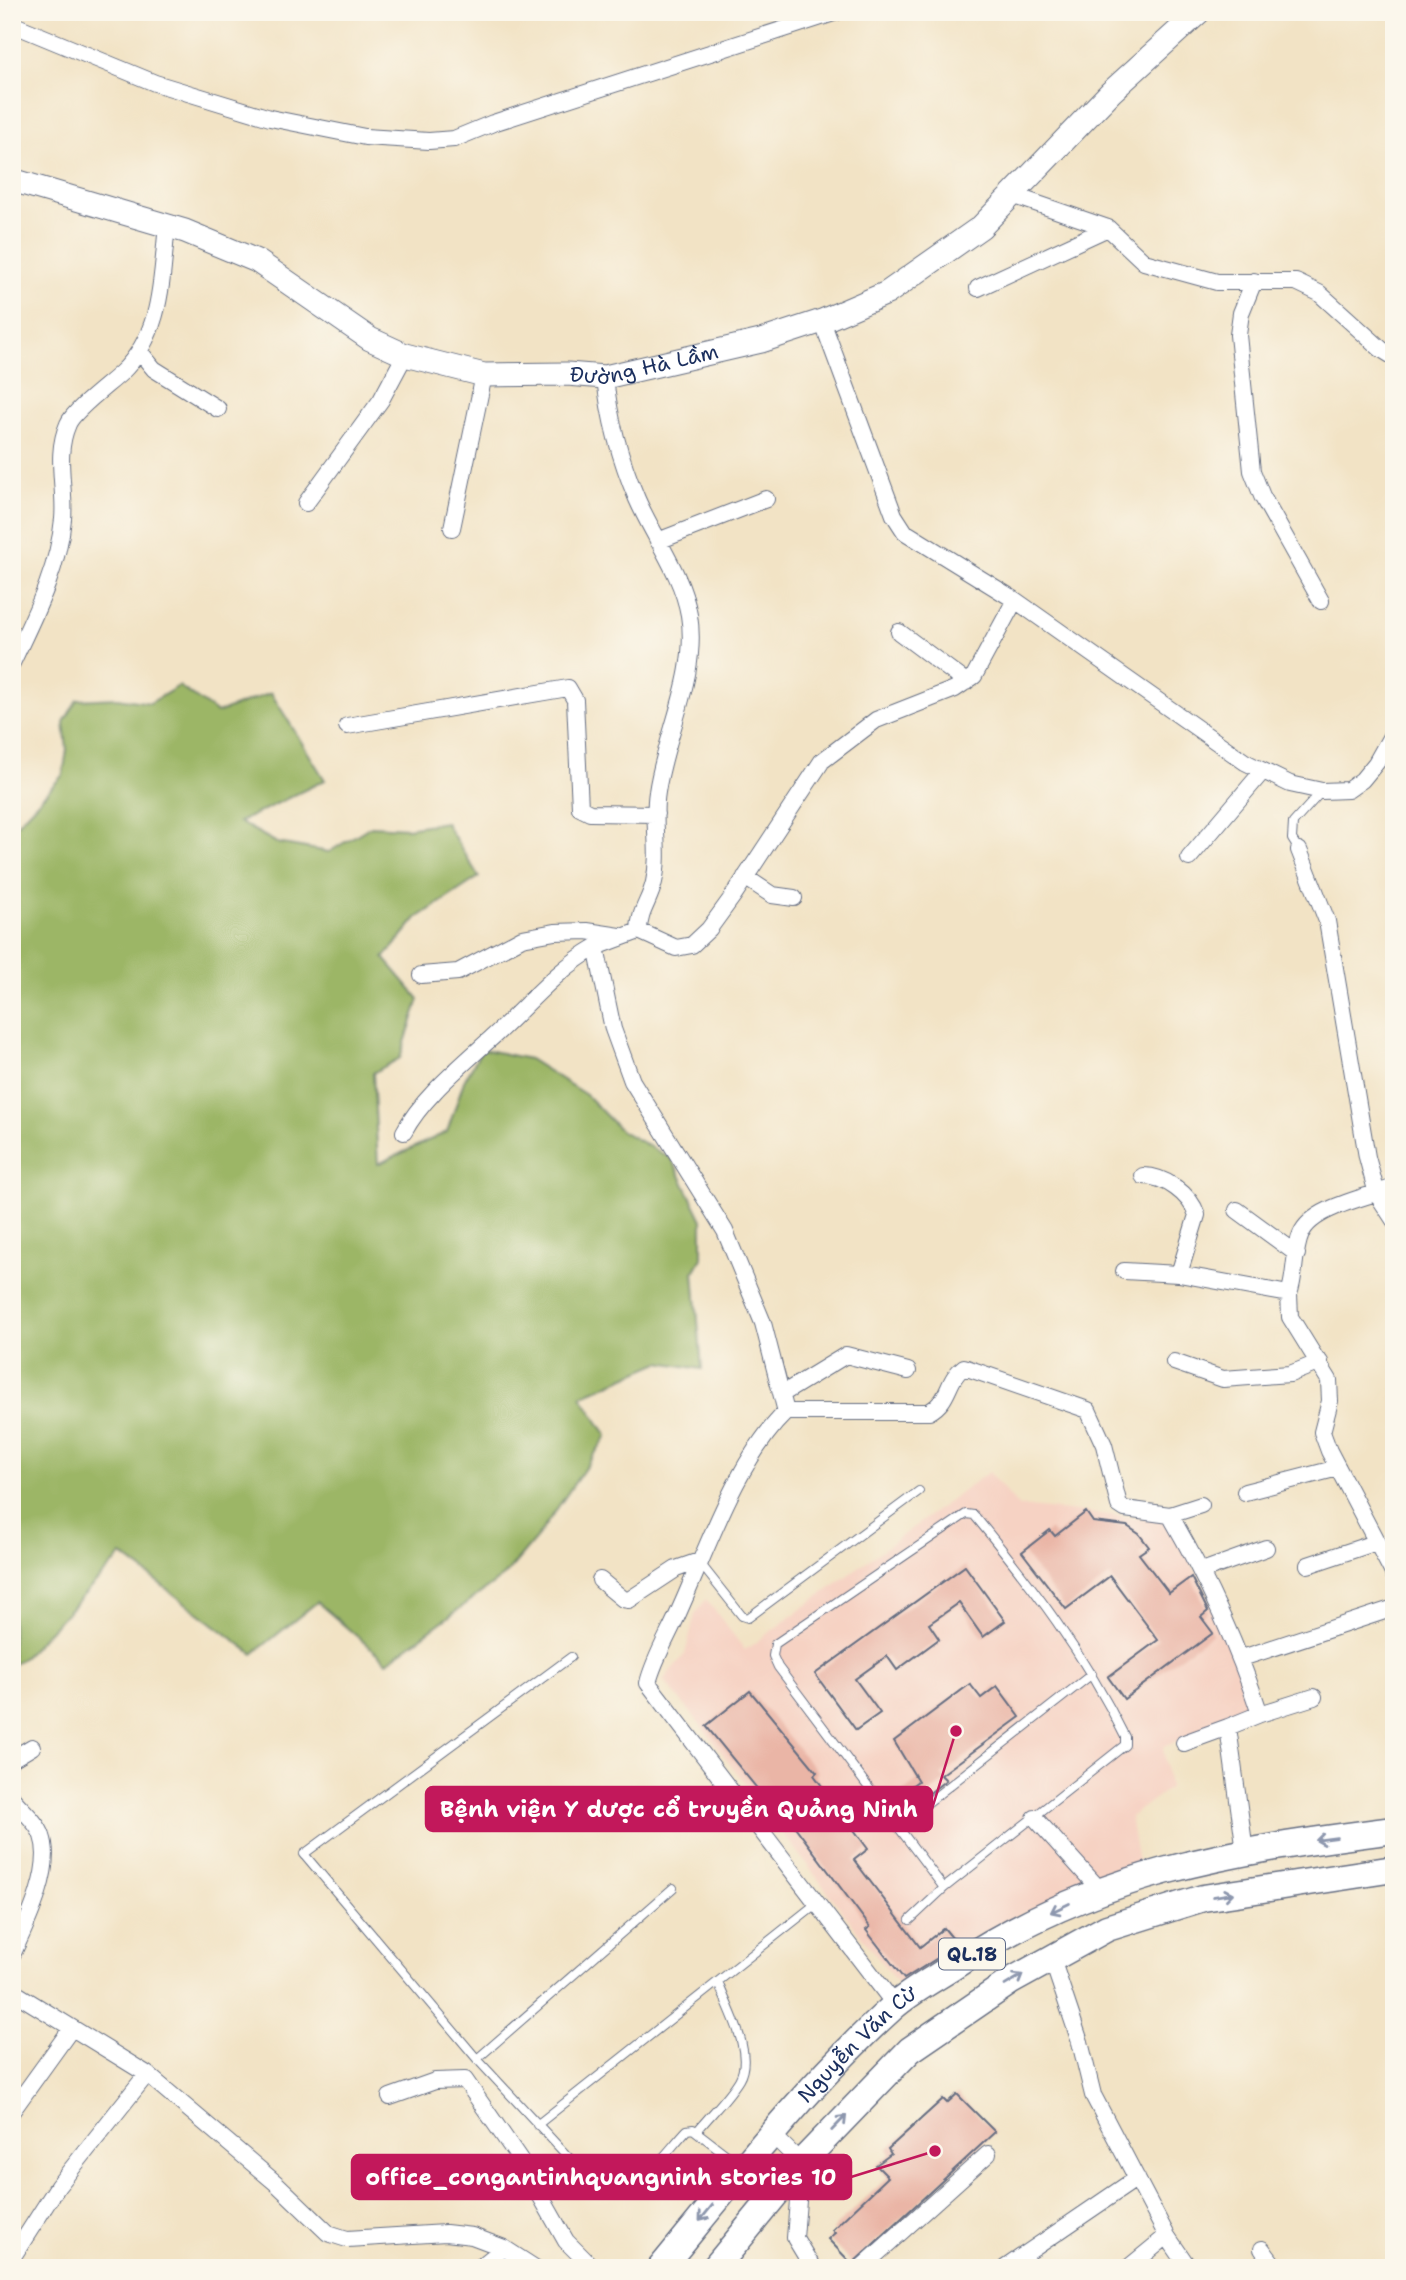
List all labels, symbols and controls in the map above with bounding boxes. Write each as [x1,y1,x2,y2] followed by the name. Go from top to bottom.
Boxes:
[569,337,721,391] street label: Đường Hà Lầm
[426,1787,932,1831] callout: Bệnh viện Y dược cổ truyền Quảng Ninh
[440,1794,918,1824] text: Bệnh viện Y dược cổ truyền Quảng Ninh
[1315,1832,1338,1845] one-way arrow
[1211,1888,1234,1901] one-way arrow
[1050,1901,1071,1915] one-way arrow
[939,1938,1005,1970] road number: QL.18
[1004,1973,1024,1987] one-way arrow
[792,1979,923,2109] street label: Nguyễn Văn Cừ
[831,2115,848,2132] one-way arrow
[352,2155,851,2199] callout: office_congantinhquangninh stories 10
[365,2162,837,2192] text: office_congantinhquangninh stories 10
[699,2203,714,2221] one-way arrow

